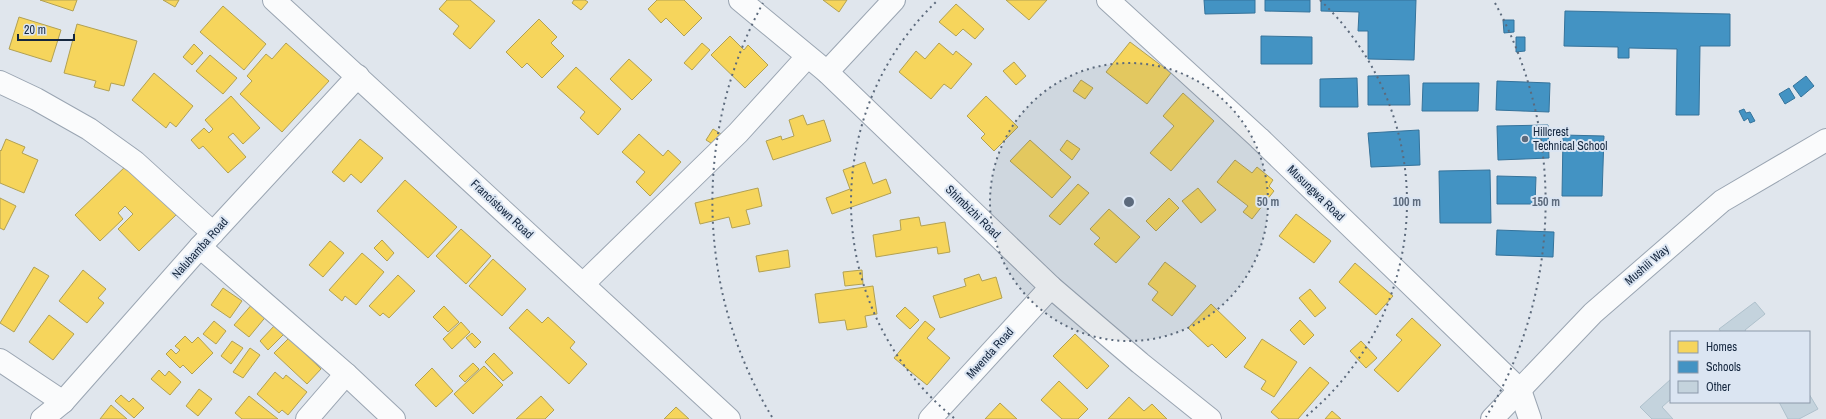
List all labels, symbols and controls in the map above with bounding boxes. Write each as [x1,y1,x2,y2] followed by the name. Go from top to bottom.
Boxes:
[18,16,74,42] scale bar
[24,22,46,38] text: 20 m
[1533,124,1607,154] place label: Hillcrest Technical School
[1520,134,1530,144] marker: Hillcrest Technical School
[1284,162,1348,224] street label: Musungwa Road
[467,176,537,242] street label: Francistown Road
[942,182,1004,242] street label: Shimbizhi Road
[1257,194,1279,210] text: 50 m
[1393,194,1421,210] text: 100 m
[1532,194,1560,210] text: 150 m
[1122,195,1136,209] centre of rings
[168,214,232,282] street label: Nalubamba Road
[1621,241,1673,289] street label: Mushili Way
[963,324,1017,382] street label: Mwenda Road
[1670,331,1810,403] legend
[1706,339,1737,355] text: Homes
[1706,359,1741,375] text: Schools
[1706,379,1731,395] text: Other

